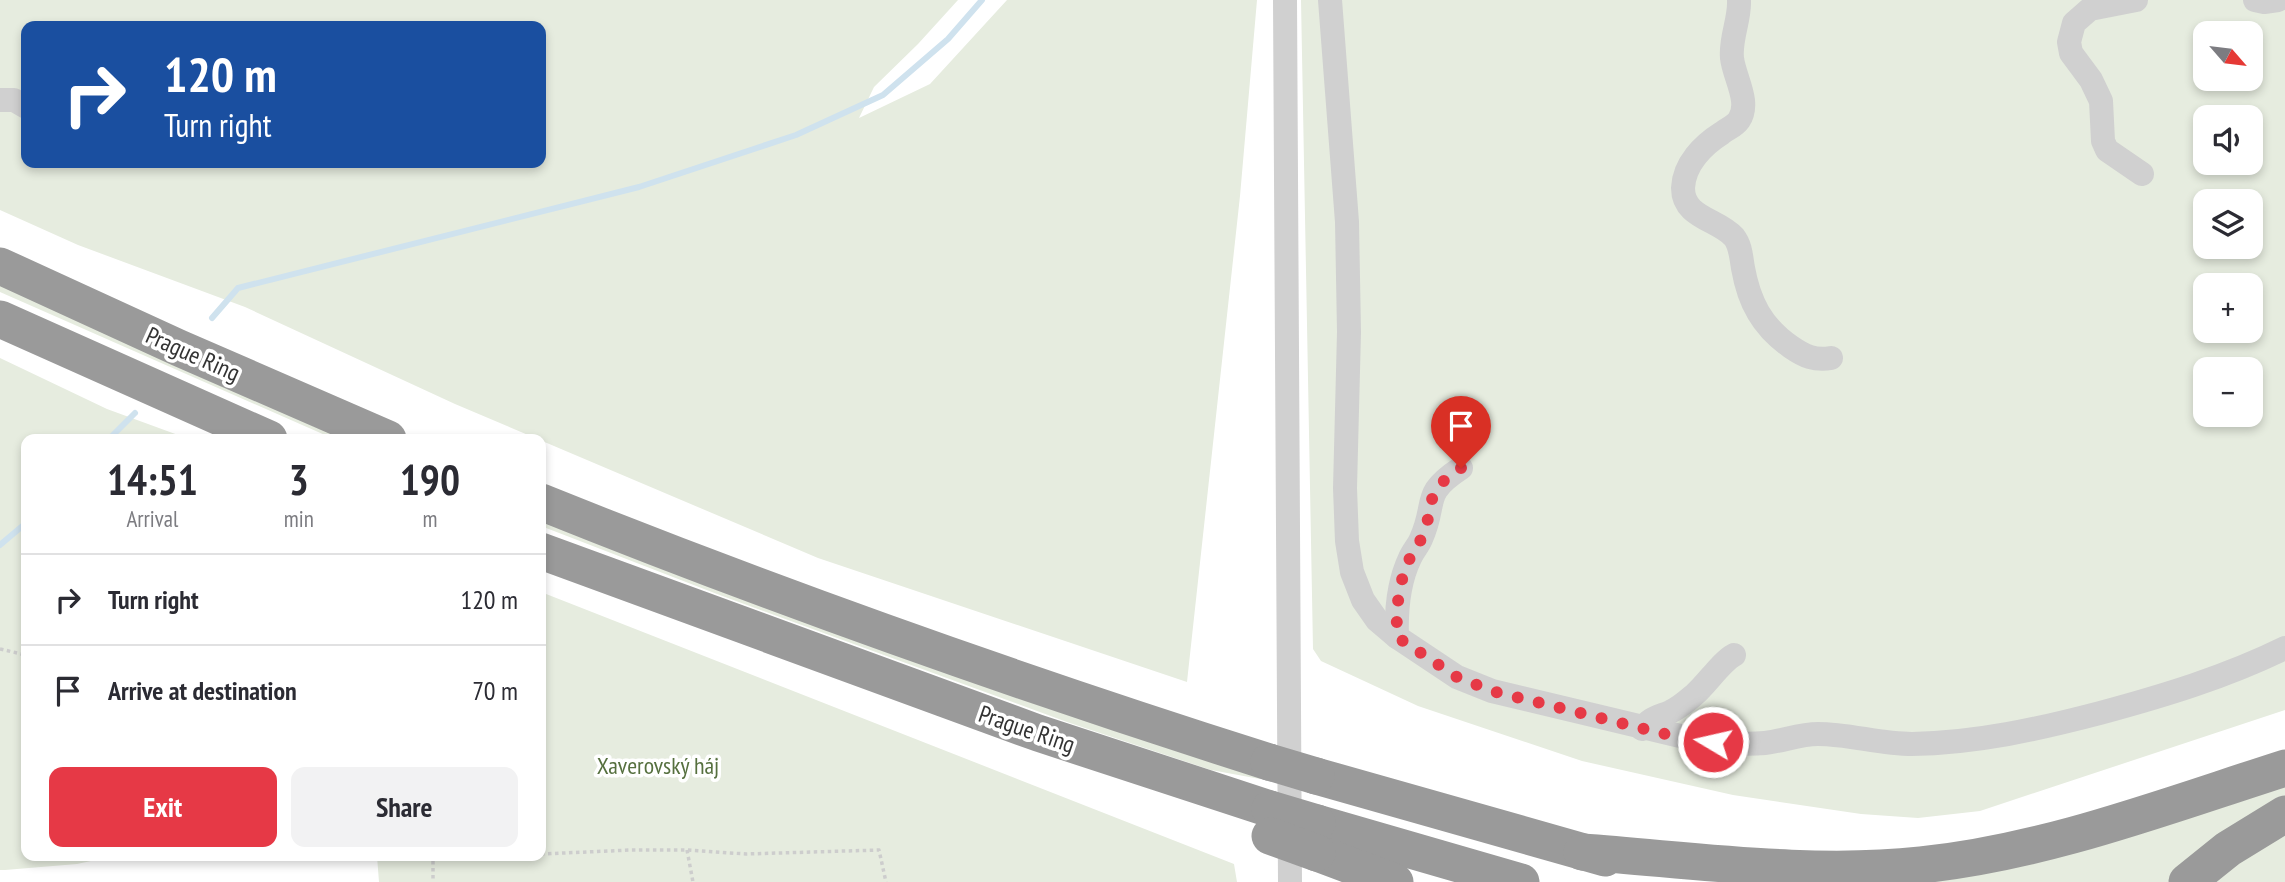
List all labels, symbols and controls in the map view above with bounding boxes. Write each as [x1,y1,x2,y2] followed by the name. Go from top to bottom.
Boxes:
[2193,21,2263,91] north arrow
[2193,21,2263,427] map controls
[164,42,277,106] text: 120 m
[49,49,140,140] icon: right
[164,104,272,146] text: Turn right
[2193,105,2263,175] button: sound
[2193,189,2263,259] button: layers
[2193,273,2263,343] button: +
[141,320,245,388] street label: Prague Ring
[2193,357,2263,427] button: −
[1431,396,1491,468] pin
[1442,407,1480,445] icon: arrive
[107,452,198,507] text: 14:51
[289,452,309,507] text: 3
[400,452,460,507] text: 190
[126,504,178,533] text: Arrival
[284,504,314,533] text: min
[422,504,437,533] text: m
[49,581,87,619] icon: right
[108,583,199,616] text: Turn right
[460,583,518,616] text: 120 m
[49,672,87,710] icon: arrive
[108,674,297,707] text: Arrive at destination
[472,674,518,707] text: 70 m
[975,698,1079,760] street label: Prague Ring
[1676,705,1750,779] position arrow
[597,750,719,781] park label: Xaverovský háj
[49,767,277,847] button: Exit
[291,767,518,847] button: Share

